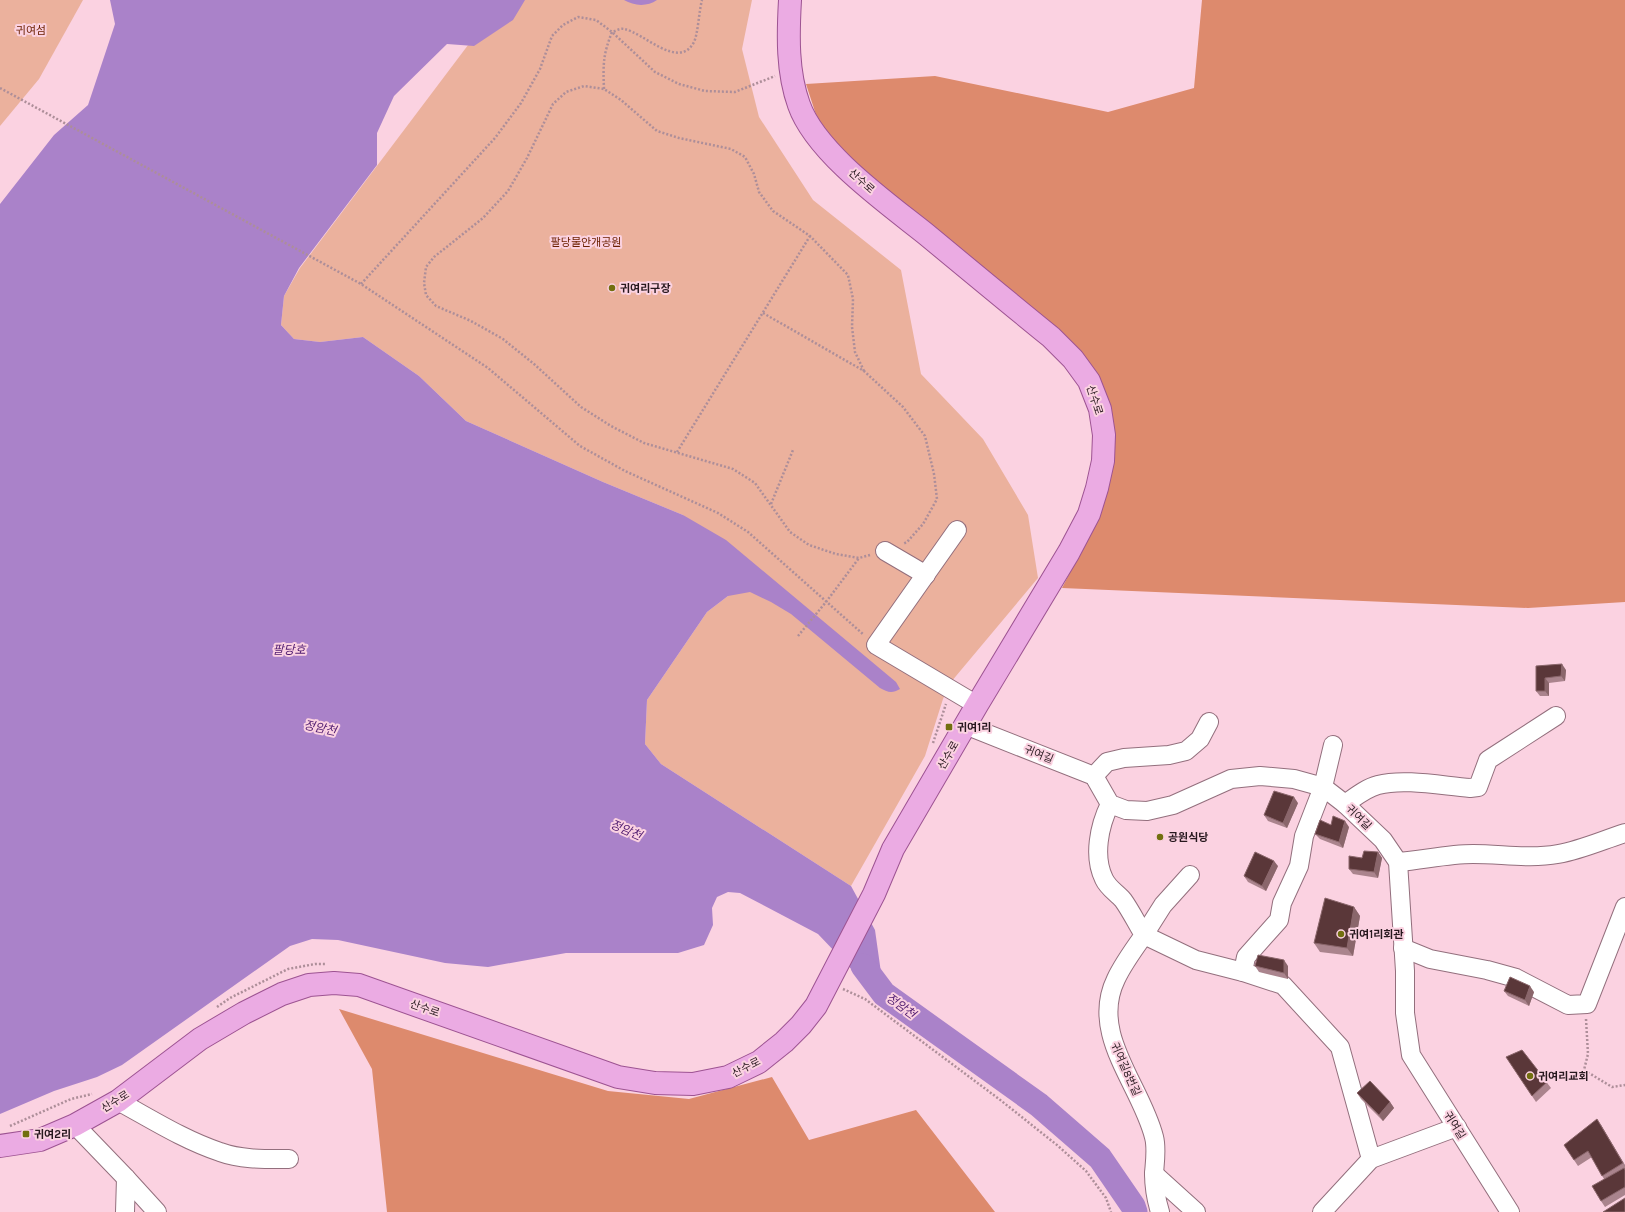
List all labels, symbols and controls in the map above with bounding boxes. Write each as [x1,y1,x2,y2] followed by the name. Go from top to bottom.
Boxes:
[16,24,46,37] park label: 귀여섬
[846,166,877,196] street label: 산수로
[551,236,621,249] park label: 팔당물안개공원
[620,282,671,295] place label: 귀여리구장
[607,283,617,293] marker: 귀여리구장
[1084,384,1105,417] street label: 산수로
[272,643,307,657] water label: 팔당호
[302,718,340,739] water label: 정암천
[957,721,991,734] place label: 귀여1리
[944,722,954,732] marker: 귀여1리
[935,739,962,772] street label: 산수로
[1022,743,1055,766] street label: 귀여길
[1343,802,1374,833] street label: 귀여길
[608,817,646,844] water label: 정암천
[1168,831,1208,844] place label: 공원식당
[1155,832,1165,842] marker: 공원식당
[1349,928,1404,941] place label: 귀여1리회관
[1336,929,1346,939] marker: 귀여1리회관
[883,991,920,1023] water label: 정암천
[408,997,441,1020] street label: 산수로
[1108,1040,1143,1098] street label: 귀여길8번길
[730,1055,763,1080] street label: 산수로
[1538,1070,1589,1083] place label: 귀여리교회
[1525,1071,1535,1081] marker: 귀여리교회
[99,1088,132,1115] street label: 산수로
[1441,1109,1468,1142] street label: 귀여길
[34,1128,71,1141] place label: 귀여2리
[21,1129,31,1139] marker: 귀여2리

